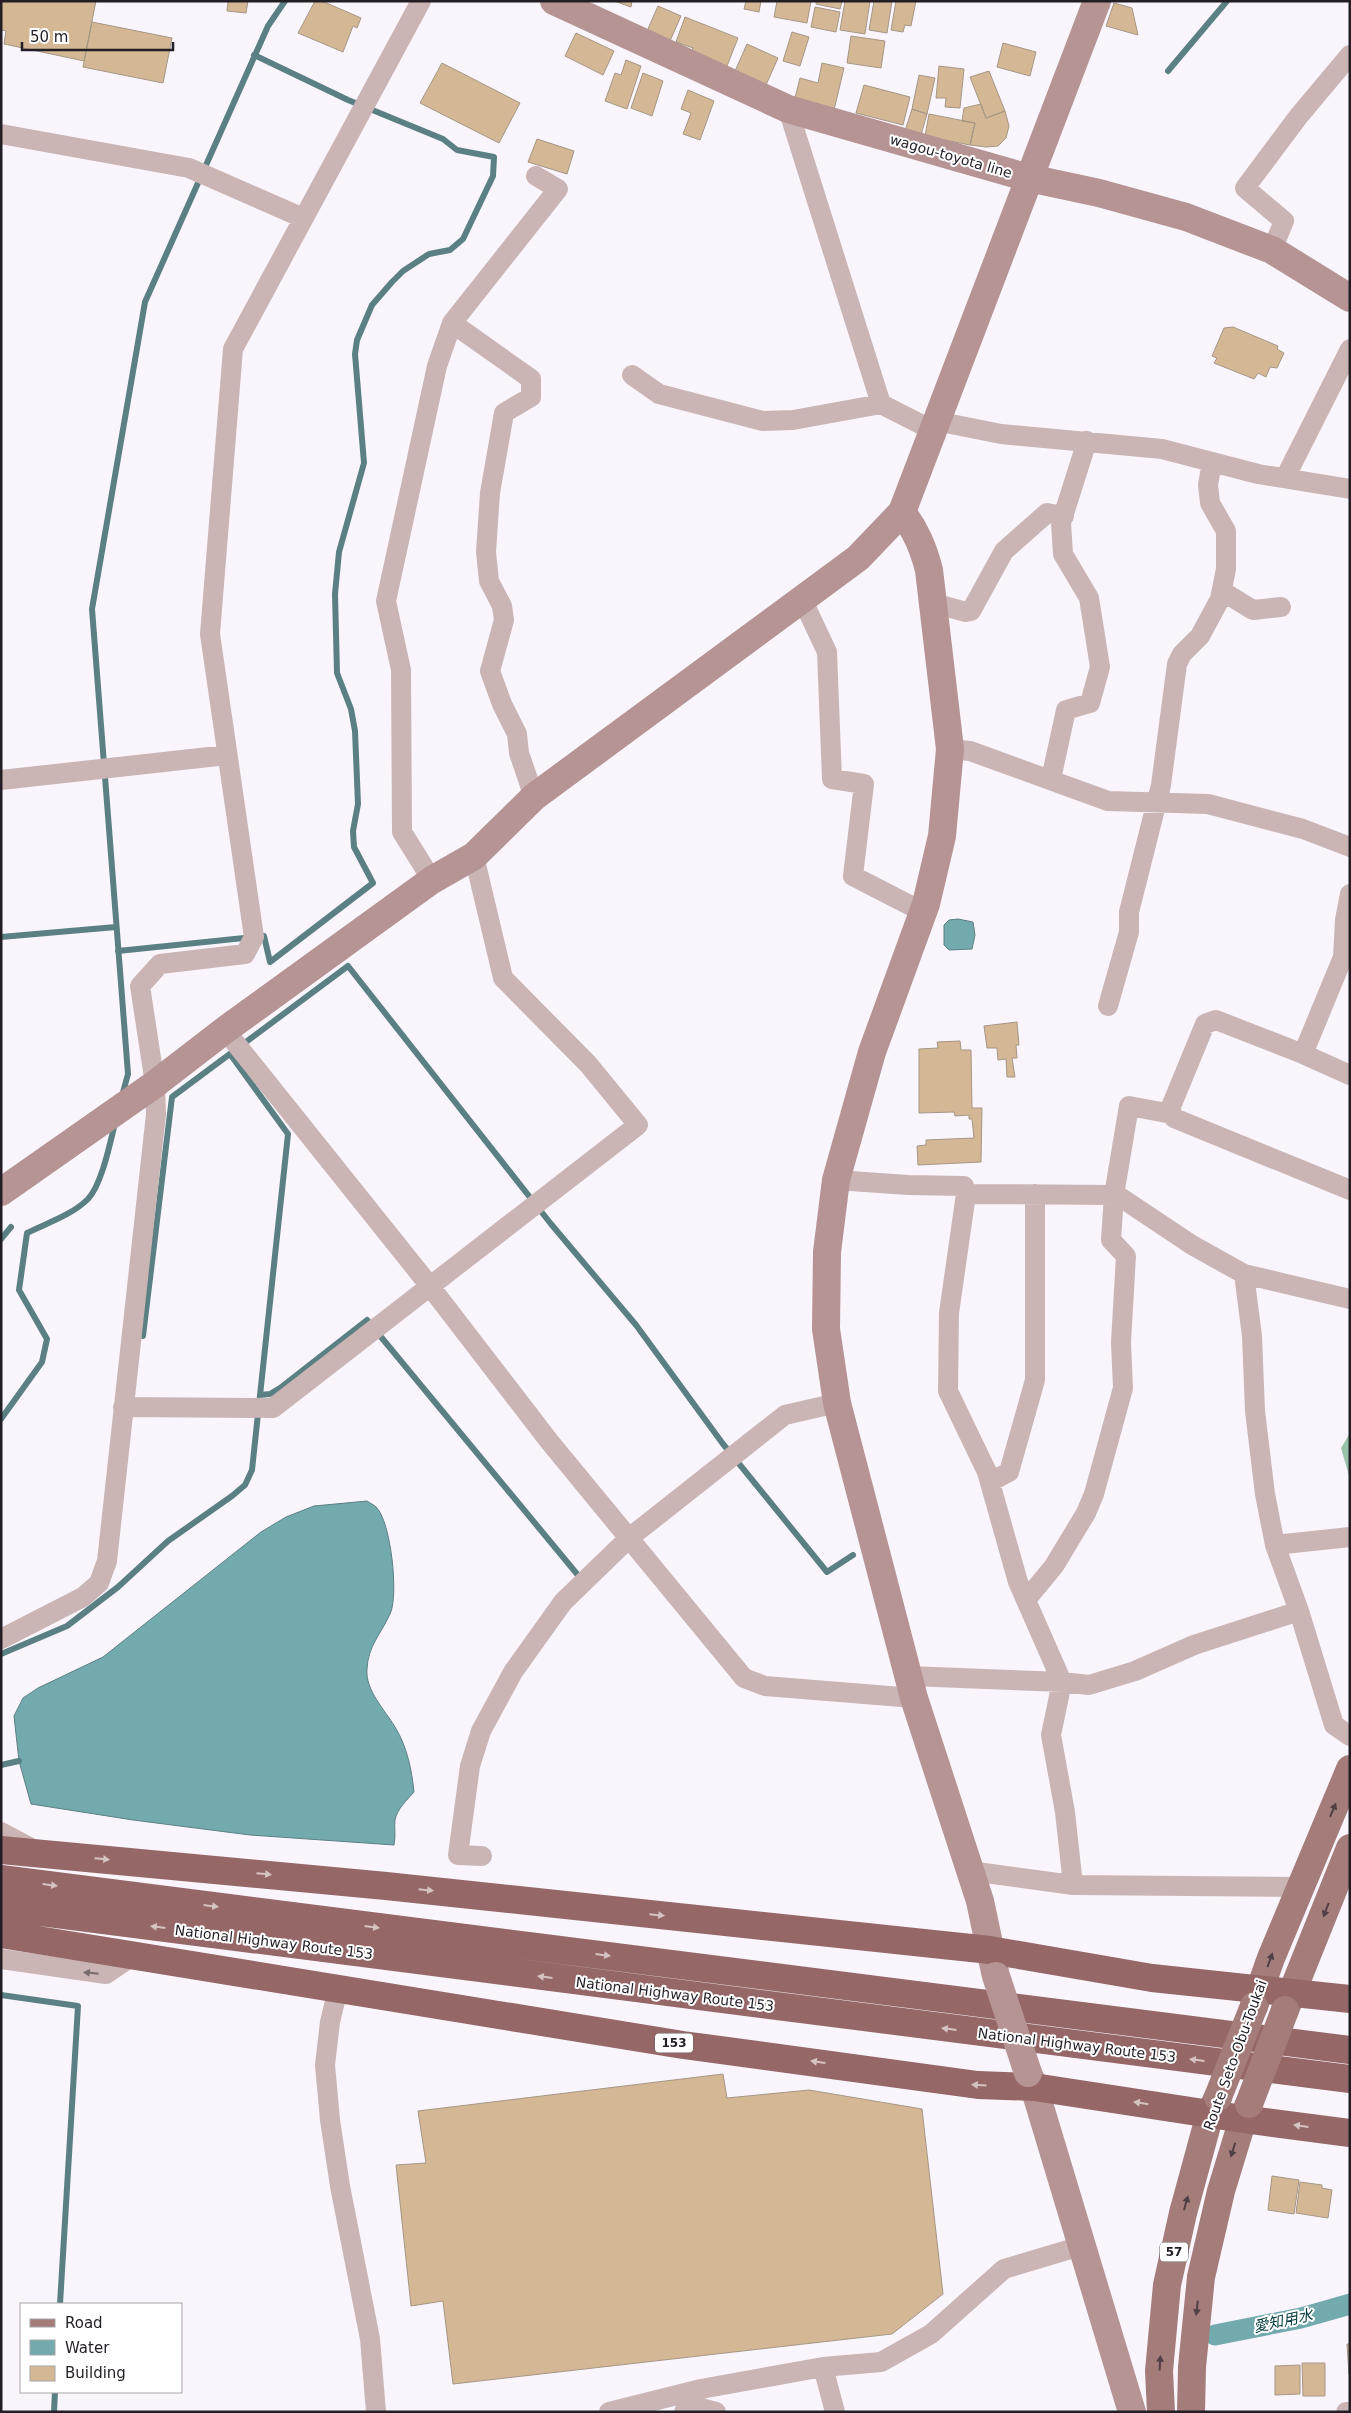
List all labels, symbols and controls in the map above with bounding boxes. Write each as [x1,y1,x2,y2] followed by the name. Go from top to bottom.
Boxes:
[22,20,174,52] scale bar
[30,28,68,46] text: 50 m
[888,131,1014,181] street label: wagou-toyota line
[1329,1803,1337,1817] one-way arrow
[94,1856,110,1864] one-way arrow
[256,1870,272,1878] one-way arrow
[42,1881,58,1889] one-way arrow
[418,1886,434,1894] one-way arrow
[203,1902,219,1910] one-way arrow
[1322,1902,1329,1917] one-way arrow
[649,1911,665,1919] one-way arrow
[174,1922,374,1962] street label: National Highway Route 153
[150,1923,166,1931] one-way arrow
[364,1923,380,1931] one-way arrow
[595,1951,611,1959] one-way arrow
[1267,1953,1274,1968] one-way arrow
[83,1968,99,1976] one-way arrow
[537,1973,553,1981] one-way arrow
[575,1974,775,2014] street label: National Highway Route 153
[1200,1978,1270,2132] street label: Route Seto-Obu-Toukai
[941,2025,957,2033] one-way arrow
[977,2025,1177,2065] street label: National Highway Route 153
[655,2034,693,2052] road number: 153
[1189,2056,1205,2064] one-way arrow
[810,2058,826,2066] one-way arrow
[971,2081,987,2089] one-way arrow
[1132,2099,1148,2107] one-way arrow
[1293,2122,1309,2130] one-way arrow
[1229,2143,1237,2158] one-way arrow
[1183,2196,1191,2211] one-way arrow
[1160,2242,1188,2262] road number: 57
[1193,2301,1201,2317] one-way arrow
[20,2303,182,2393] legend
[1252,2306,1316,2336] water label: 愛知用水
[65,2314,103,2332] text: Road
[65,2339,110,2357] text: Water
[1156,2355,1164,2371] one-way arrow
[65,2364,126,2382] text: Building

